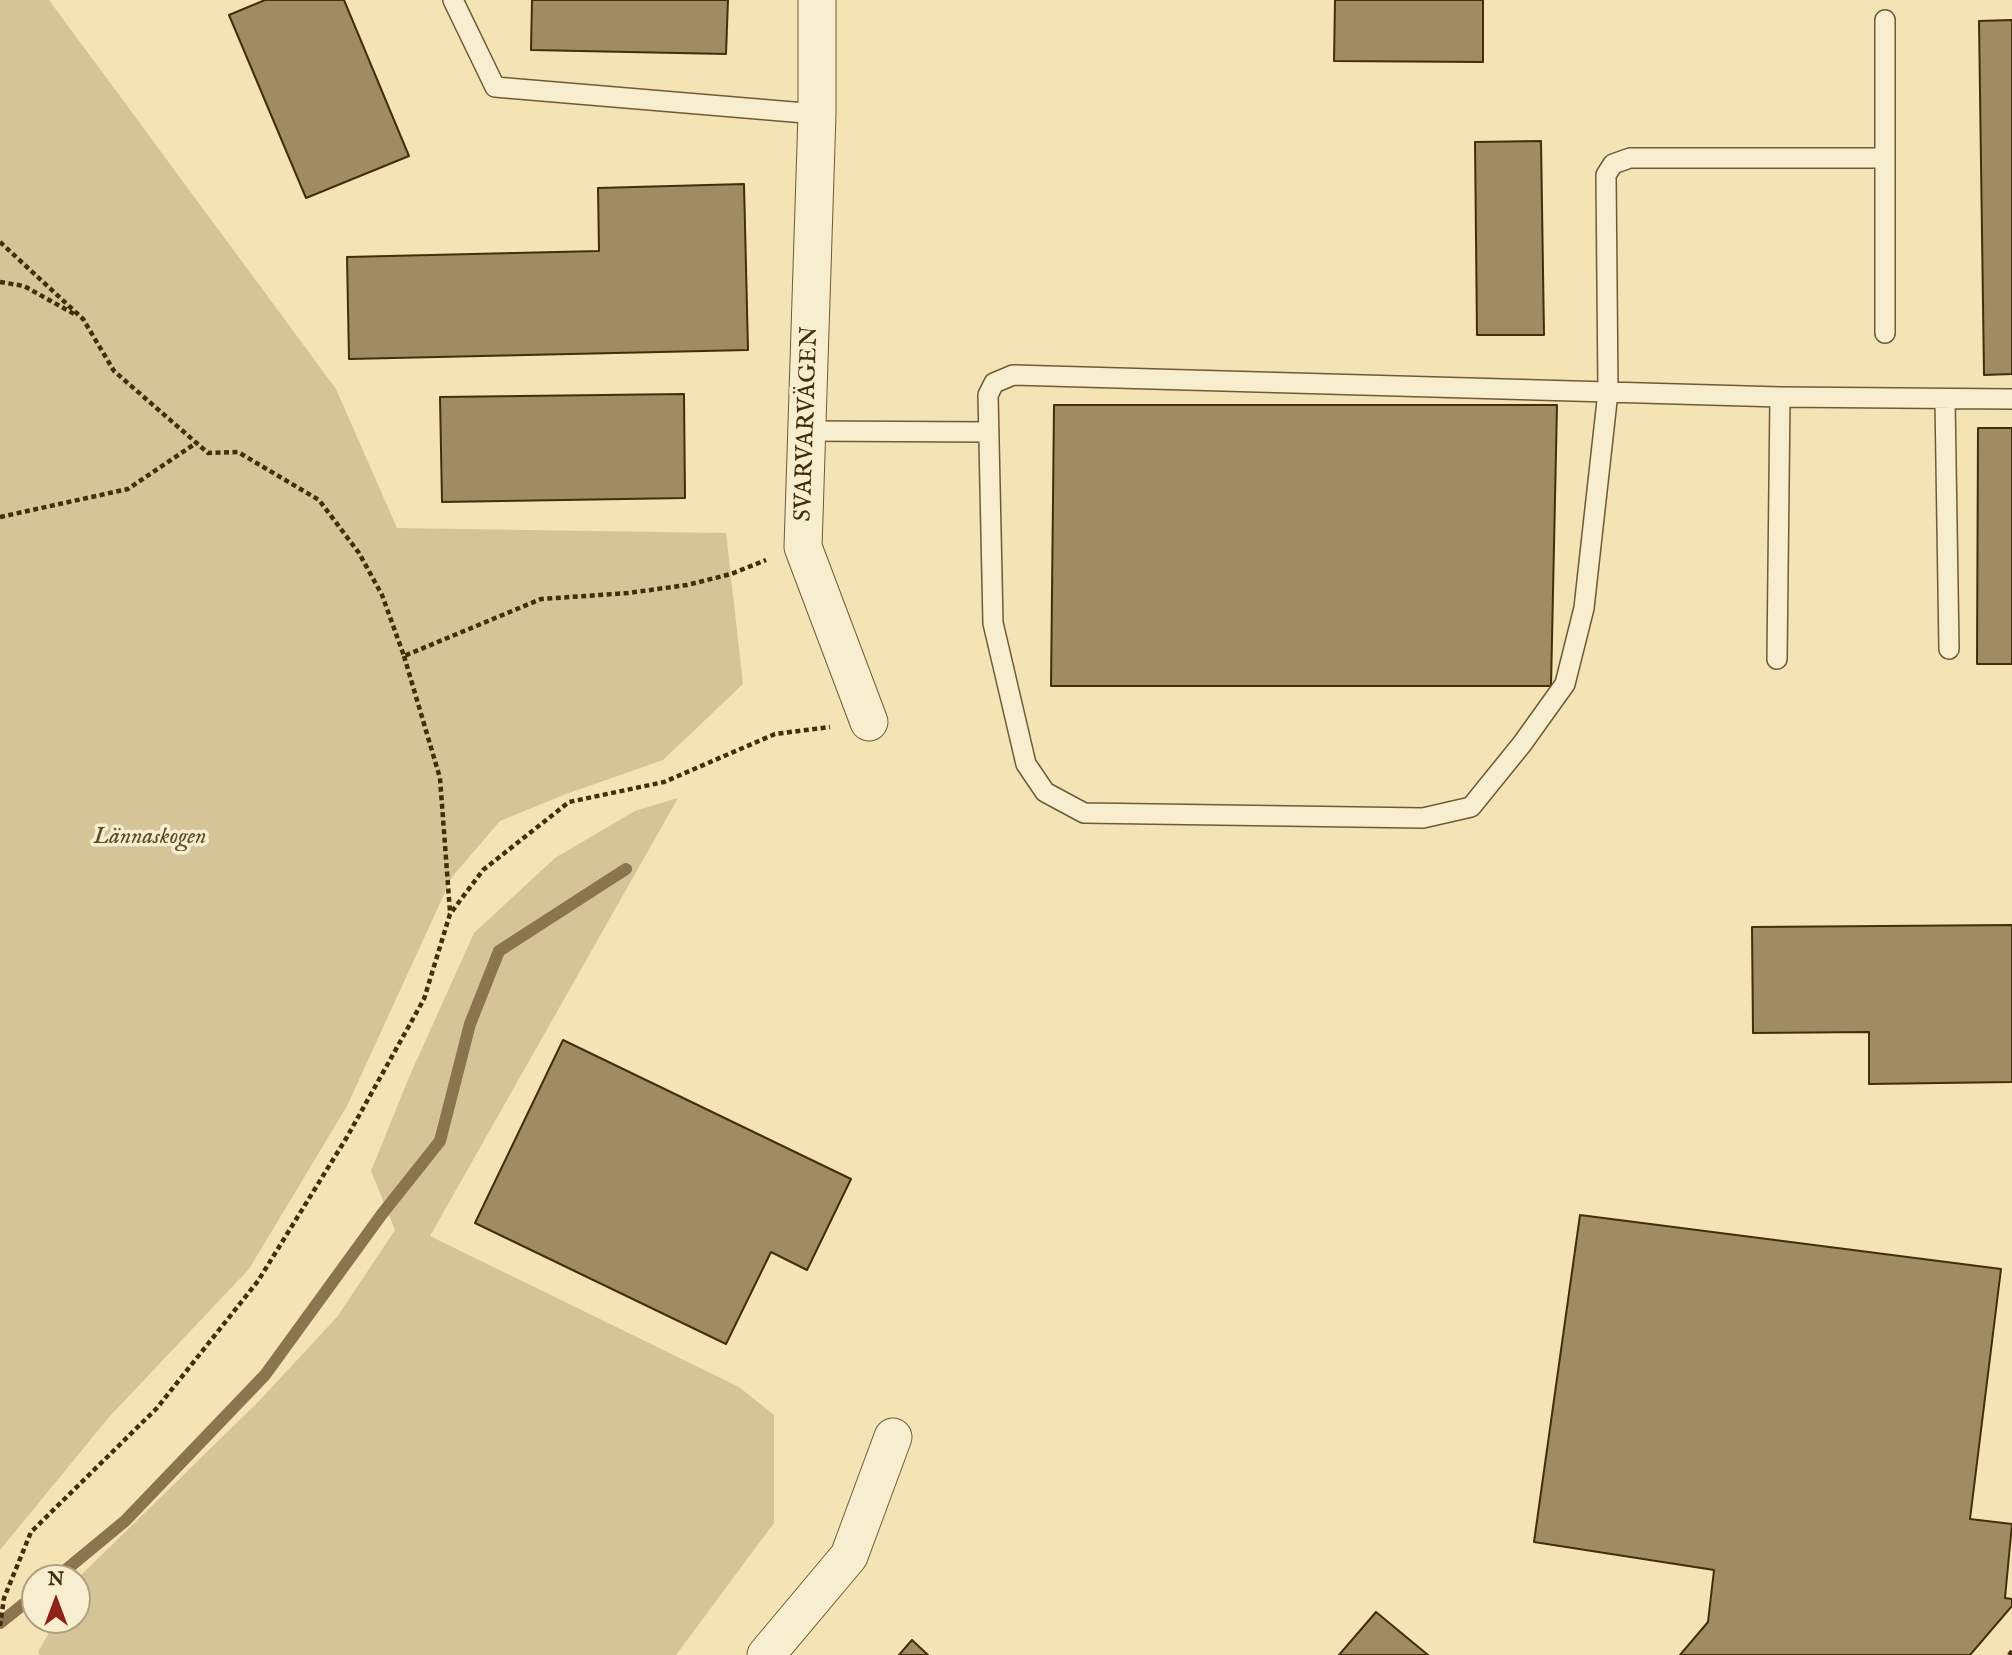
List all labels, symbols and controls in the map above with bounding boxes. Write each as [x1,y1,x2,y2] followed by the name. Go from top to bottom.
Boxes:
[790,326,826,522] street label: SVARVARVÄGEN
[93,824,207,852] park label: Lännaskogen
[21,1564,91,1634] north arrow
[48,1568,64,1592] text: N

